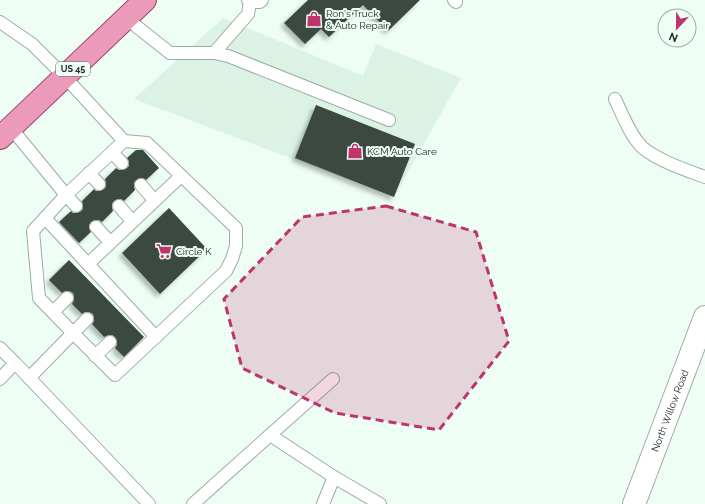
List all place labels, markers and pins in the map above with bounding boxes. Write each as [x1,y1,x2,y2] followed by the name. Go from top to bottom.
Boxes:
[326,8,389,31] place label: Ron's Truck & Auto Repair
[305,10,323,28] shop icon: Ron's Truck & Auto Repair
[346,142,364,160] shop icon: KCM Auto Care
[367,146,437,157] place label: KCM Auto Care
[155,242,173,260] supermarket icon: Circle K
[176,246,212,257] place label: Circle K

